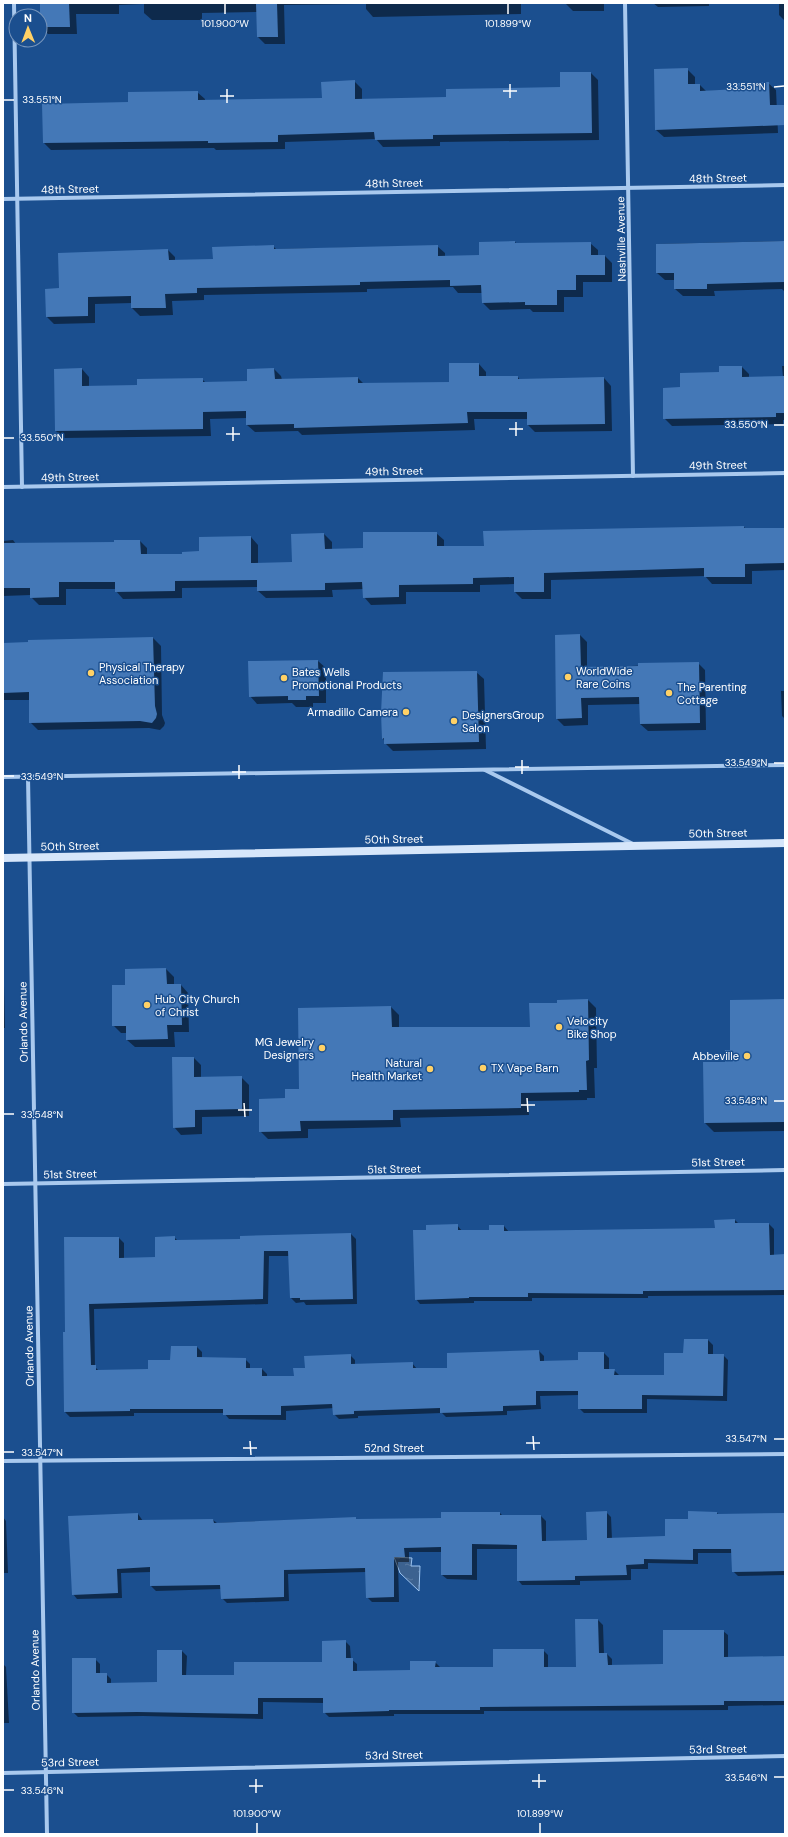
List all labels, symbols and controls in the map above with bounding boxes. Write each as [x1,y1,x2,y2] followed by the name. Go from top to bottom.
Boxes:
[8,8,48,48] north arrow
[24,11,32,25] text: N
[201,17,249,30] text: 101.900°W
[485,17,532,30] text: 101.899°W
[726,80,766,93] text: 33.551°N
[22,93,62,106] text: 33.551°N
[689,170,747,186] street label: 48th Street
[365,175,423,191] street label: 48th Street
[41,181,99,197] street label: 48th Street
[613,196,629,282] street label: Nashville Avenue
[724,418,768,431] text: 33.550°N
[20,431,64,444] text: 33.550°N
[689,457,747,473] street label: 49th Street
[365,463,423,479] street label: 49th Street
[41,469,99,485] street label: 49th Street
[99,660,185,687] place label: Physical Therapy Association
[576,664,632,691] place label: WorldWide Rare Coins
[292,665,402,692] place label: Bates Wells Promotional Products
[86,668,96,678] marker: Physical Therapy Association
[563,672,573,682] marker: WorldWide Rare Coins
[279,673,289,683] marker: Bates Wells Promotional Products
[677,680,747,707] place label: The Parenting Cottage
[664,688,674,698] marker: The Parenting Cottage
[307,705,398,719] place label: Armadillo Camera
[401,707,411,717] marker: Armadillo Camera
[462,708,544,735] place label: DesignersGroup Salon
[449,716,459,726] marker: DesignersGroup Salon
[725,756,767,769] text: 33.549°N
[21,770,63,783] text: 33.549°N
[688,825,748,841] street label: 50th Street
[364,831,424,847] street label: 50th Street
[40,838,100,854] street label: 50th Street
[15,981,31,1063] street label: Orlando Avenue
[155,992,239,1019] place label: Hub City Church of Christ
[142,1000,152,1010] marker: Hub City Church of Christ
[567,1014,617,1041] place label: Velocity Bike Shop
[554,1022,564,1032] marker: Velocity Bike Shop
[255,1035,314,1062] place label: MG Jewelry Designers
[317,1043,327,1053] marker: MG Jewelry Designers
[692,1049,739,1063] place label: Abbeville
[742,1051,752,1061] marker: Abbeville
[351,1056,422,1083] place label: Natural Health Market
[491,1061,559,1075] place label: TX Vape Barn
[478,1063,488,1073] marker: TX Vape Barn
[425,1064,435,1074] marker: Natural Health Market
[725,1094,767,1107] text: 33.548°N
[21,1108,63,1121] text: 33.548°N
[691,1155,745,1169] street label: 51st Street
[367,1162,421,1176] street label: 51st Street
[43,1167,97,1181] street label: 51st Street
[21,1305,37,1387] street label: Orlando Avenue
[725,1432,767,1445] text: 33.547°N
[364,1441,424,1455] street label: 52nd Street
[21,1446,63,1459] text: 33.547°N
[27,1629,43,1711] street label: Orlando Avenue
[689,1741,747,1757] street label: 53rd Street
[365,1747,423,1763] street label: 53rd Street
[41,1754,99,1770] street label: 53rd Street
[725,1771,767,1784] text: 33.546°N
[21,1784,63,1797] text: 33.546°N
[233,1807,281,1820] text: 101.900°W
[517,1807,564,1820] text: 101.899°W

